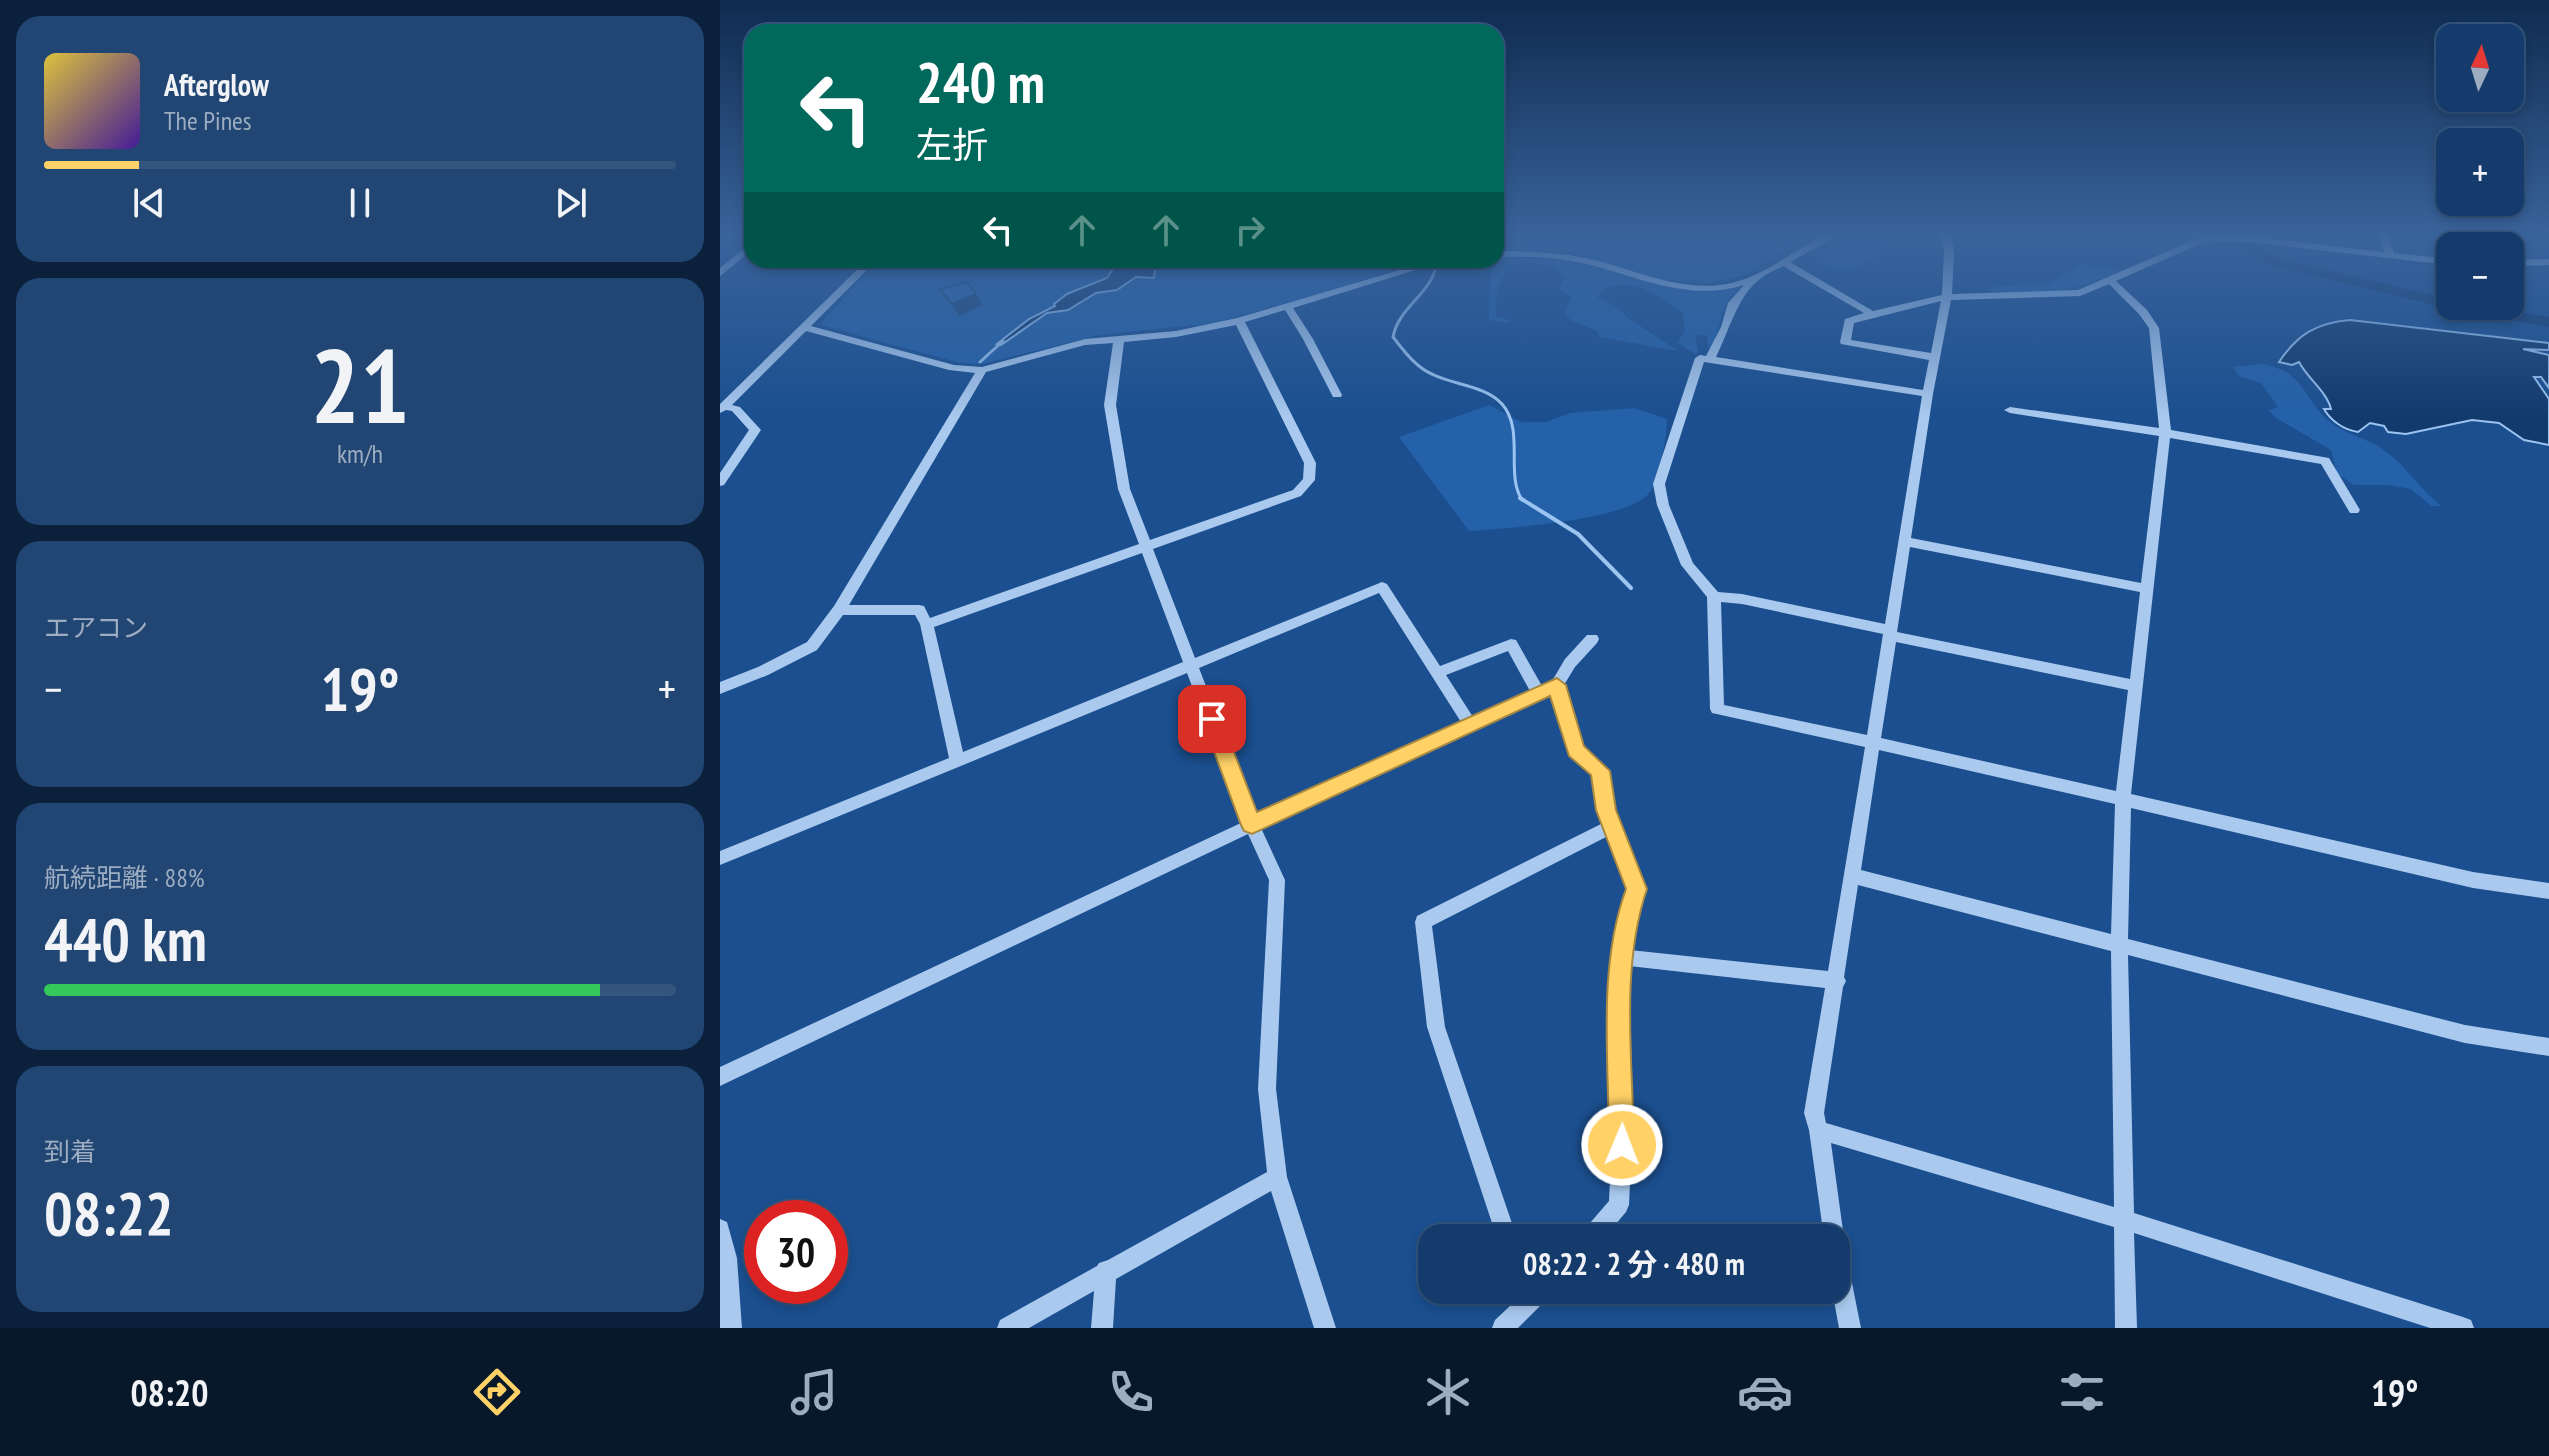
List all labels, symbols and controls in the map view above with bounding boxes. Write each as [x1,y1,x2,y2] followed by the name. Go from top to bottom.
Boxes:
[2436,24,2524,112] north arrow
[2436,24,2524,320] map controls
[916,46,1045,118] text: 240 m
[784,56,888,160] icon: left
[164,65,269,104] text: Afterglow
[164,104,252,137] text: The Pines
[916,121,988,168] text: 左折
[2436,128,2524,216] button: +
[127,181,171,225] icon: previous
[338,181,382,225] icon: pause
[549,181,593,225] icon: next
[976,208,1020,252] icon: left
[1060,208,1104,252] icon: ahead
[1144,208,1188,252] icon: ahead
[1228,208,1272,252] icon: right
[2436,232,2524,320] button: −
[310,317,410,452] text: 21
[337,437,383,470] text: km/h
[44,611,148,644] text: エアコン
[320,650,400,728] text: 19°
[44,660,62,717] text: −
[658,660,676,717] text: +
[1178,685,1246,753] pin
[1190,697,1234,741] icon: arrive
[44,861,205,894] text: 航続距離 · 88%
[44,900,207,978] text: 440 km
[1580,1103,1664,1187] position arrow
[44,1135,96,1168] text: 到着
[44,1174,174,1252] text: 08:22
[744,1200,848,1304] speed limit sign: 30
[1523,1244,1745,1283] text: 08:22 · 2 分 · 480 m
[469,1364,525,1420] icon: directions
[786,1364,842,1420] icon: music
[1103,1364,1159,1420] icon: phone
[1420,1364,1476,1420] icon: climate
[1737,1364,1793,1420] icon: car
[2054,1364,2110,1420] icon: filters
[130,1369,208,1416] text: 08:20
[2371,1369,2418,1416] text: 19°

